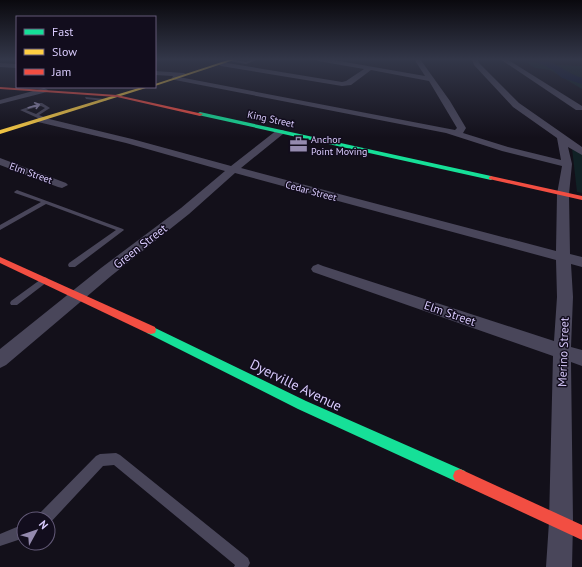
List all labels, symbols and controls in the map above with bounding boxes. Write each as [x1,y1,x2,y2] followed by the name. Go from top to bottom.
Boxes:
[16,16,156,88] legend
[52,24,73,39] text: Fast
[52,44,77,59] text: Slow
[51,64,71,79] text: Jam
[27,102,40,109] one-way arrow
[246,108,296,130] street label: King Street
[311,133,367,158] place label: Anchor Point Moving
[288,135,308,155] office icon: Anchor Point Moving
[8,159,55,187] street label: Elm Street
[284,178,339,204] street label: Cedar Street
[110,220,170,272] street label: Green Street
[422,297,478,329] street label: Elm Street
[554,317,572,387] street label: Merino Street
[247,355,345,415] street label: Dyerville Avenue
[16,511,56,551] north arrow
[36,517,51,532] text: N

